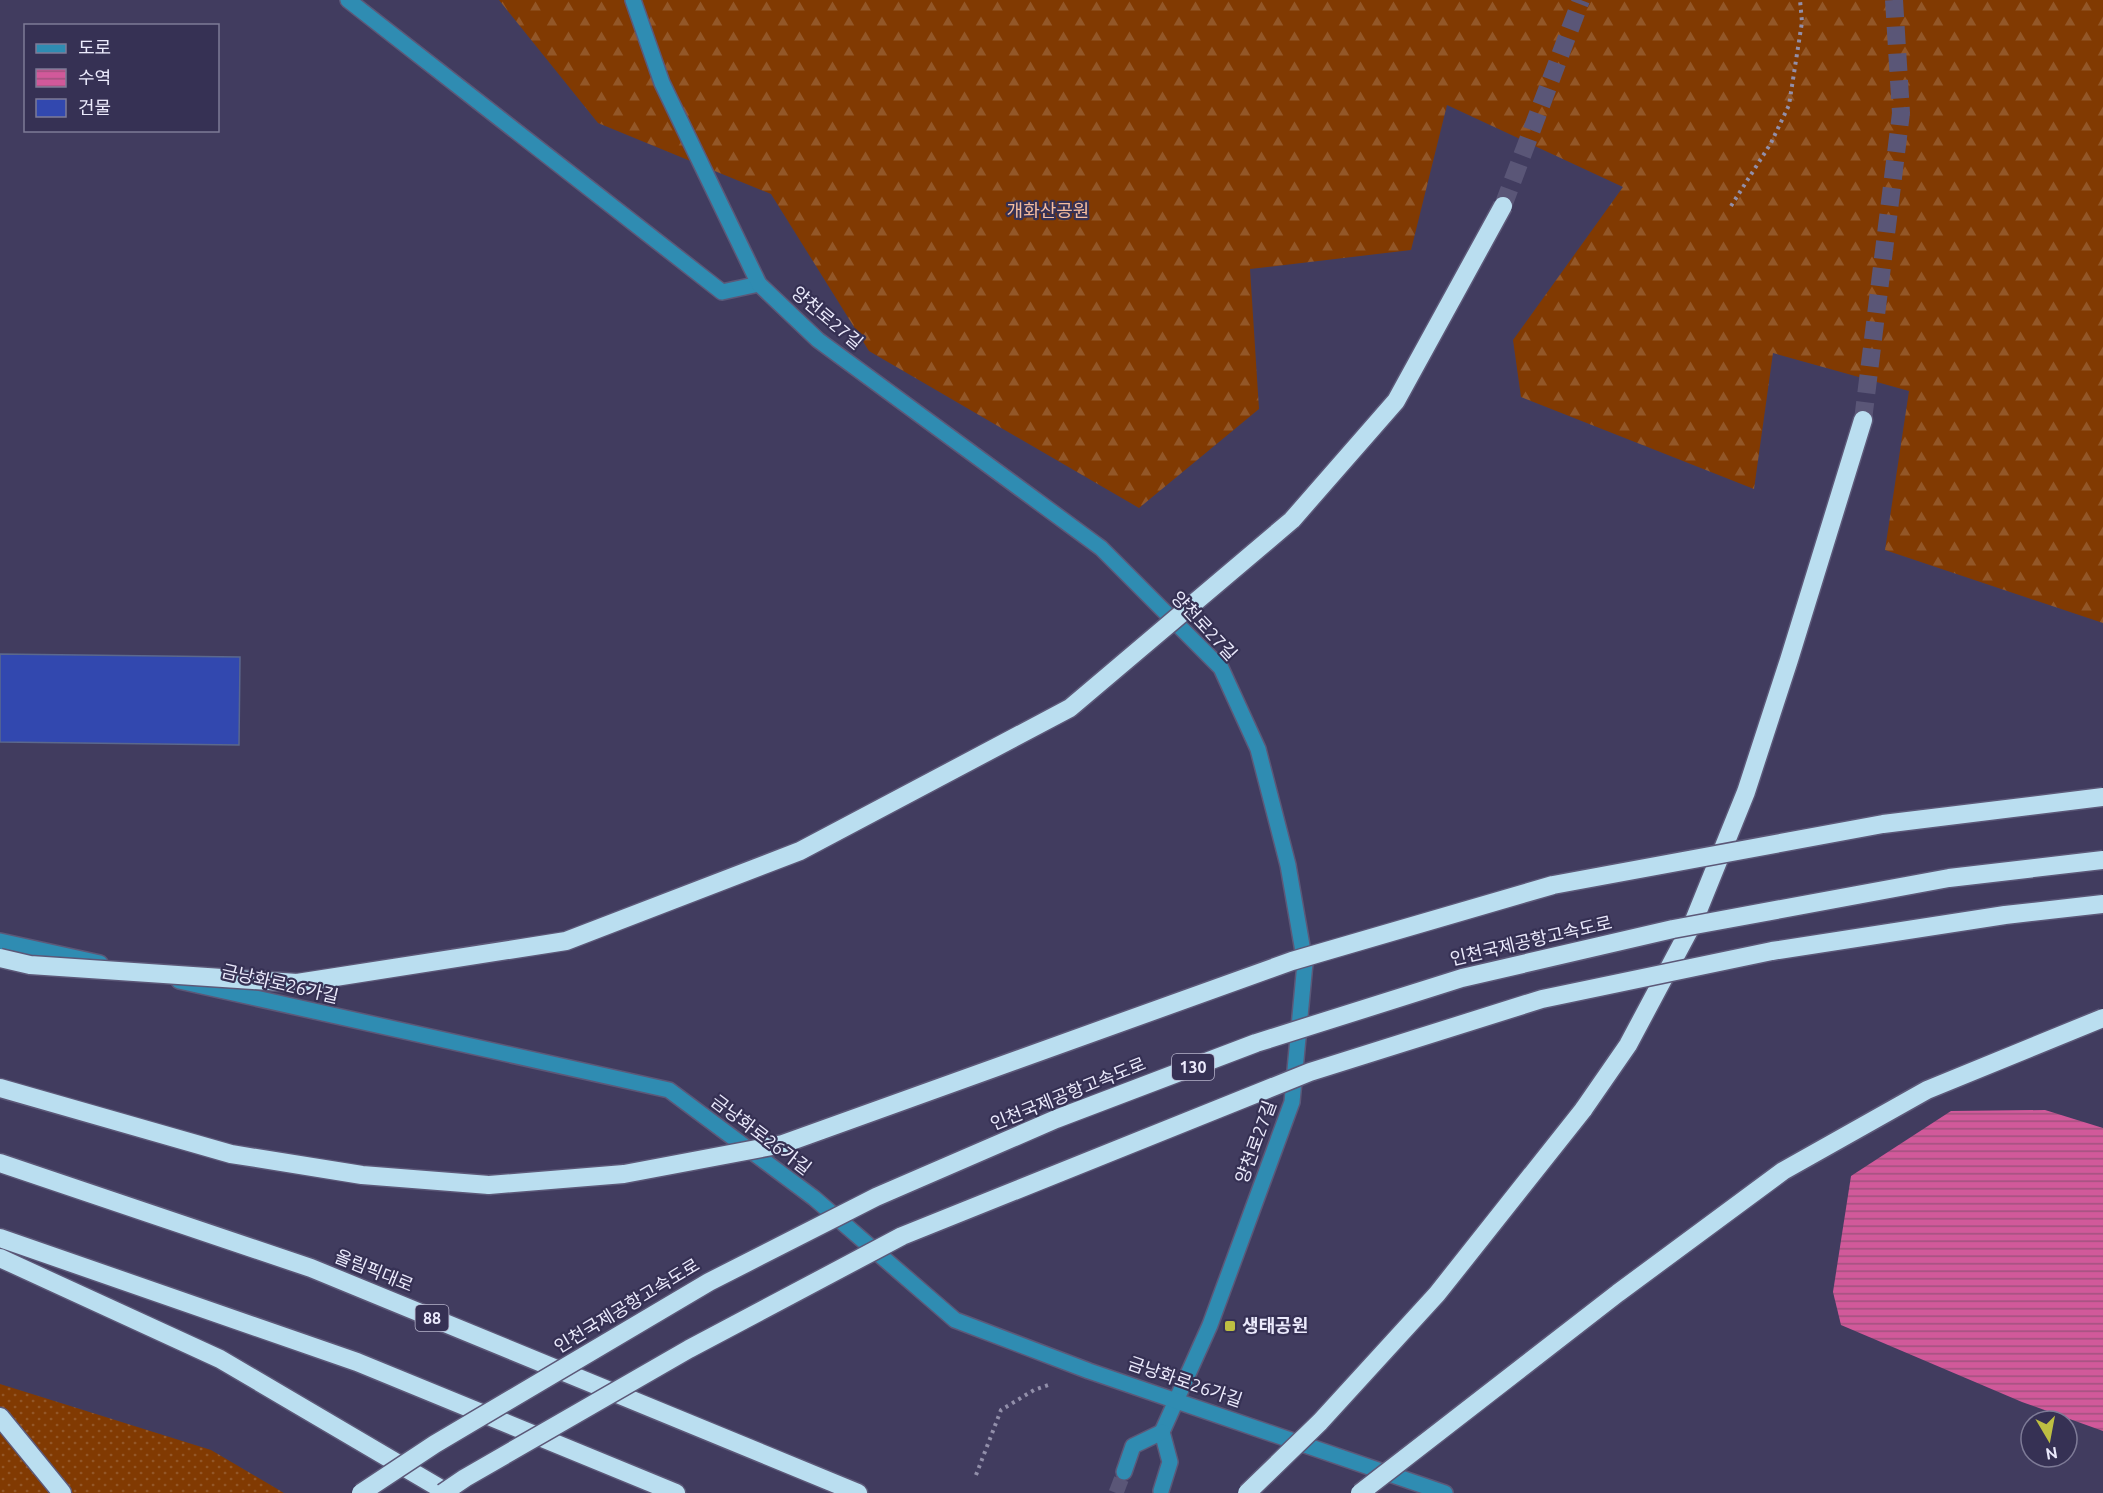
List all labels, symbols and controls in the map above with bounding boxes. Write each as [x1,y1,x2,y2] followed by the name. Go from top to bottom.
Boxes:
[24,24,219,132] legend
[78,37,111,57] text: 도로
[78,67,111,87] text: 수역
[78,97,111,117] text: 건물
[1007,200,1089,220] park label: 개화산공원
[788,282,867,353] street label: 양천로27길
[1168,587,1242,664] street label: 양천로27길
[1448,912,1614,968] street label: 인천국제공항고속도로
[220,960,341,1006] street label: 금낭화로26가길
[987,1053,1148,1133] street label: 인천국제공항고속도로
[1172,1054,1214,1080] road number: 130
[708,1090,815,1178] street label: 금낭화로26가길
[1231,1098,1279,1186] street label: 양천로27길
[332,1245,417,1295] street label: 올림픽대로
[550,1254,703,1356] street label: 인천국제공항고속도로
[416,1305,448,1331] road number: 88
[1242,1315,1308,1335] place label: 생태공원
[1223,1319,1237,1333] marker: 생태공원
[1125,1352,1245,1410] street label: 금낭화로26가길
[2019,1409,2079,1469] north arrow
[2044,1444,2059,1464] text: N

